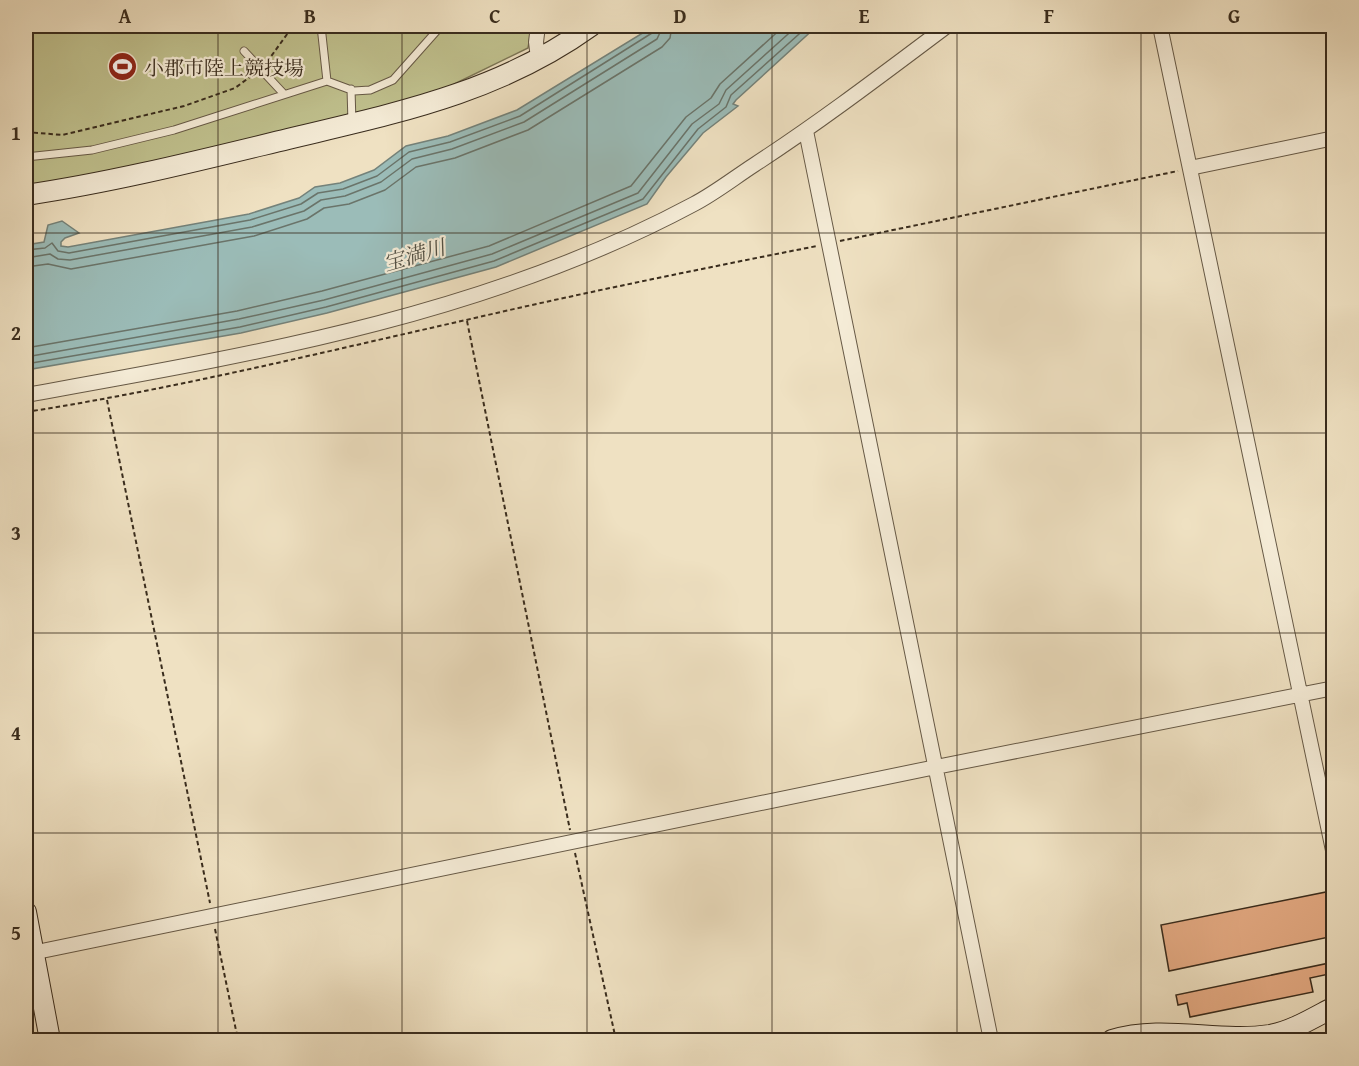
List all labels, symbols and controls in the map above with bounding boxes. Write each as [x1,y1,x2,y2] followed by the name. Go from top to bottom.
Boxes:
[119,1,132,30] text: A
[304,1,316,30] text: B
[489,1,501,30] text: C
[673,1,687,30] text: D
[859,1,870,30] text: E
[1044,1,1054,30] text: F
[1228,1,1240,30] text: G
[107,51,139,83] sports icon: 小郡市陸上競技場
[144,53,304,82] place label: 小郡市陸上競技場
[11,118,21,147] text: 1
[379,231,450,279] water label: 宝満川
[11,318,21,347] text: 2
[11,518,21,547] text: 3
[11,718,21,747] text: 4
[11,918,21,947] text: 5

